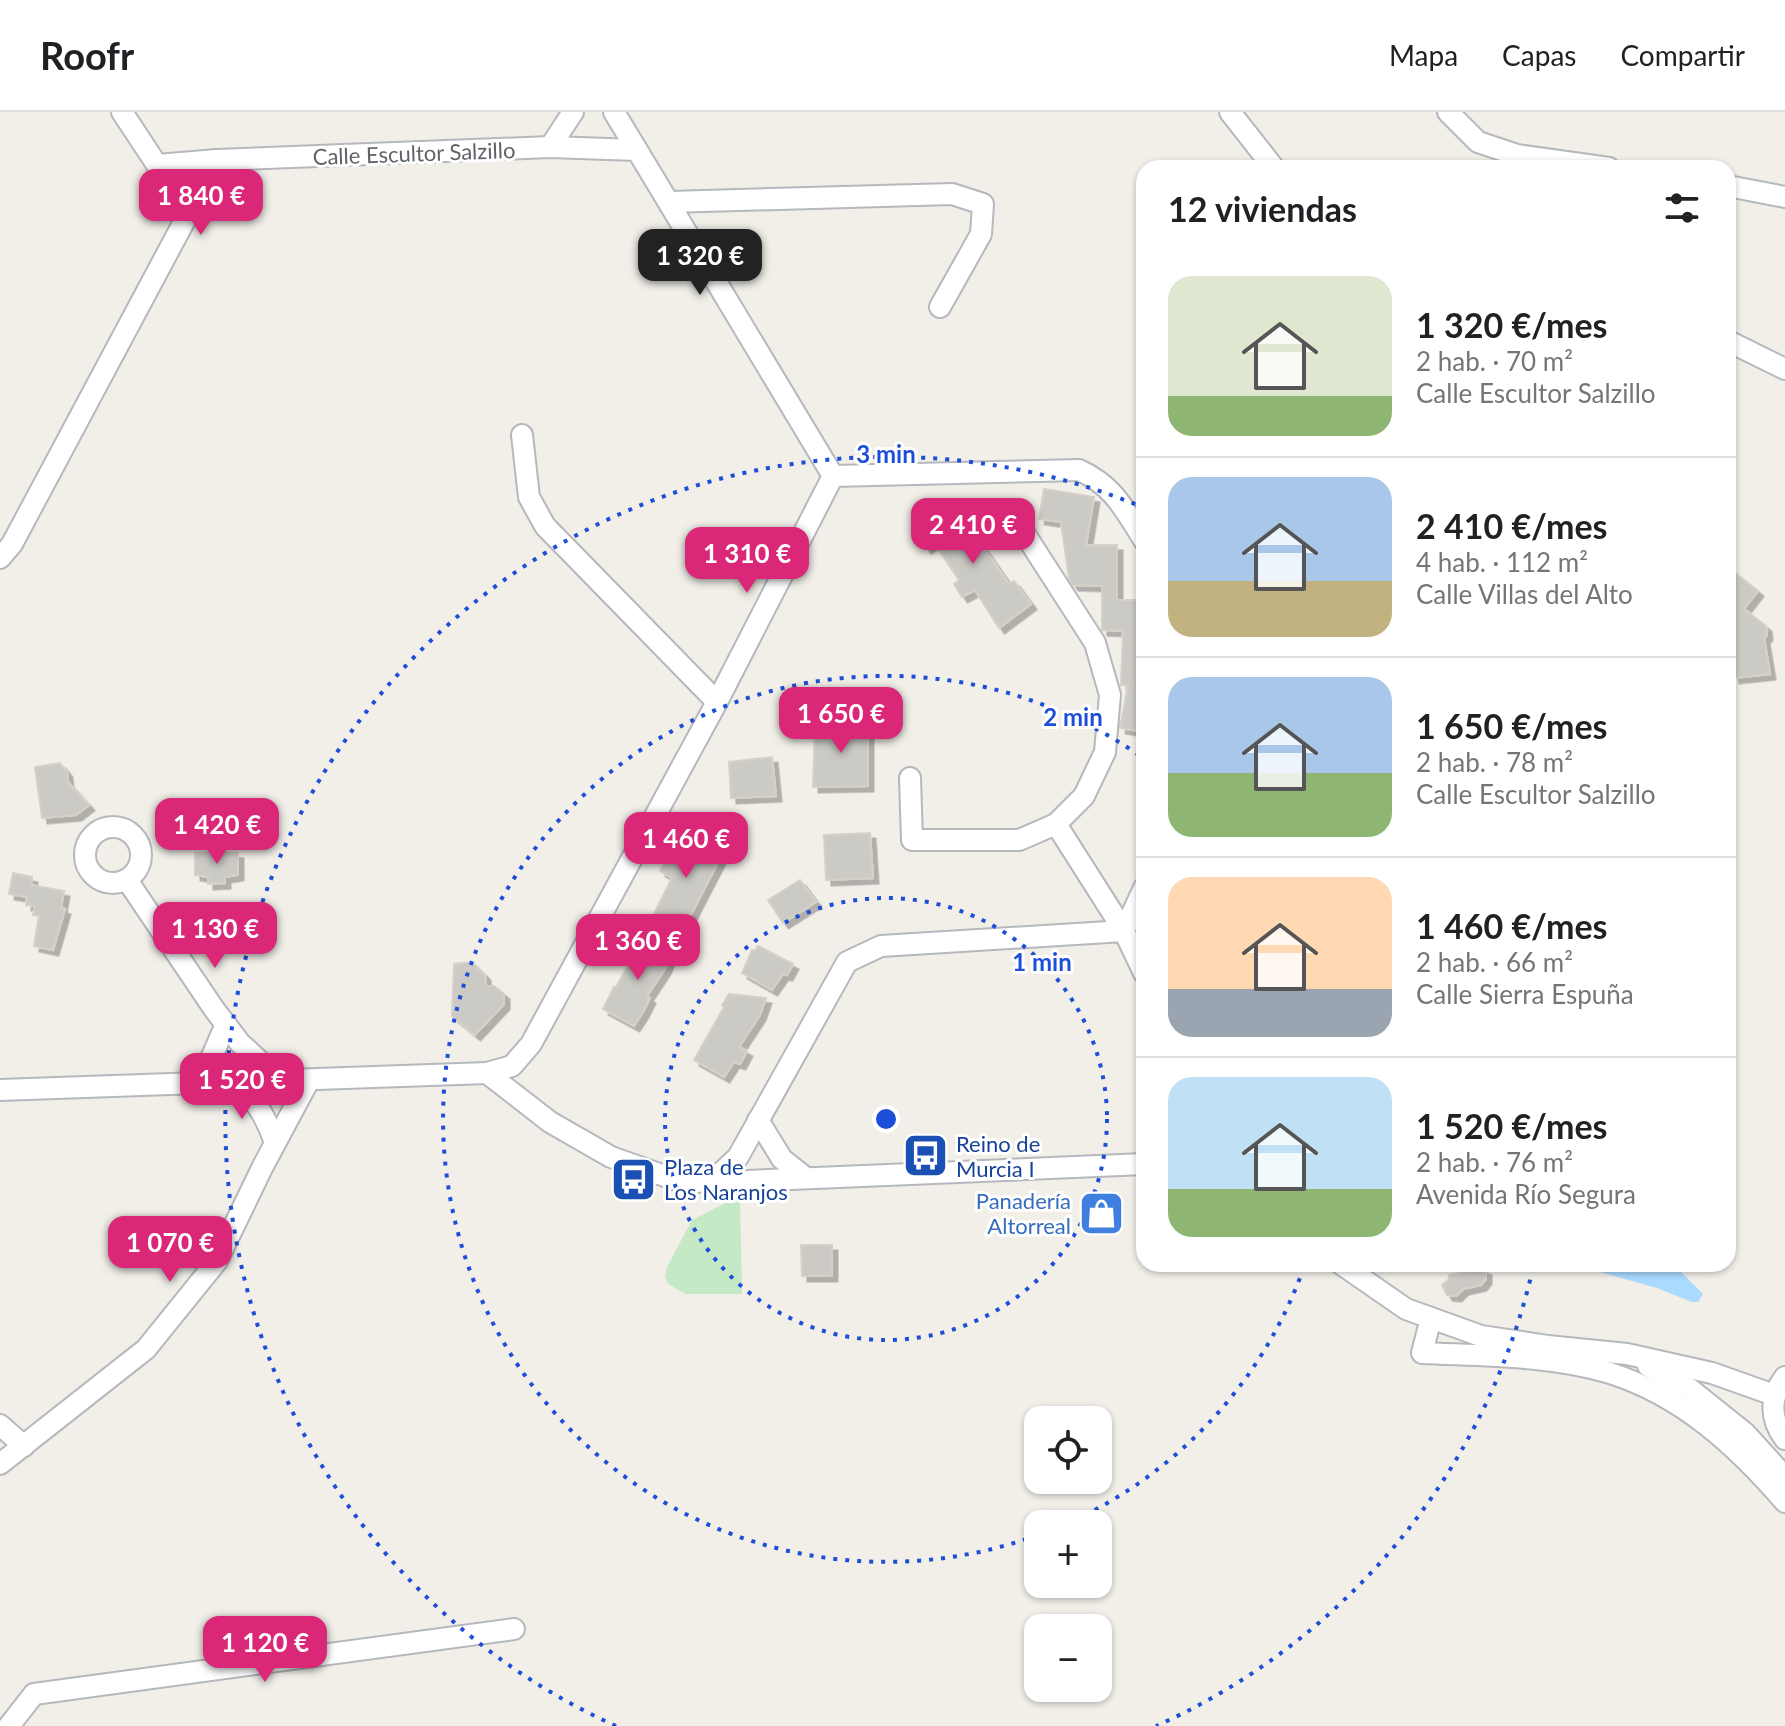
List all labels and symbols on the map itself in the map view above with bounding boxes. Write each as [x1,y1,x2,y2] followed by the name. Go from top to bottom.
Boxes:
[312,136,516,170] street label: Calle Escultor Salzillo
[127,169,275,237] pin: 1 840 €
[626,229,774,297] pin: 1 320 €
[856,439,916,468] text: 3 min
[899,498,1047,566] pin: 2 410 €
[673,527,821,595] pin: 1 310 €
[767,687,915,755] pin: 1 650 €
[1043,702,1103,731] text: 2 min
[143,798,291,866] pin: 1 420 €
[612,812,760,880] pin: 1 460 €
[141,902,289,970] pin: 1 130 €
[564,914,712,982] pin: 1 360 €
[1012,947,1072,976] text: 1 min
[168,1053,316,1121] pin: 1 520 €
[872,1105,900,1133] centre of rings
[956,1130,1040,1182] place label: Reino de Murcia I
[901,1132,949,1180] bus stop icon: Reino de Murcia I
[664,1153,788,1205] place label: Plaza de Los Naranjos
[609,1155,657,1203] bus stop icon: Plaza de Los Naranjos
[976,1187,1071,1239] place label: Panadería Altorreal
[1078,1189,1126,1237] shop icon: Panadería Altorreal
[96,1216,244,1284] pin: 1 070 €
[191,1616,339,1684] pin: 1 120 €

